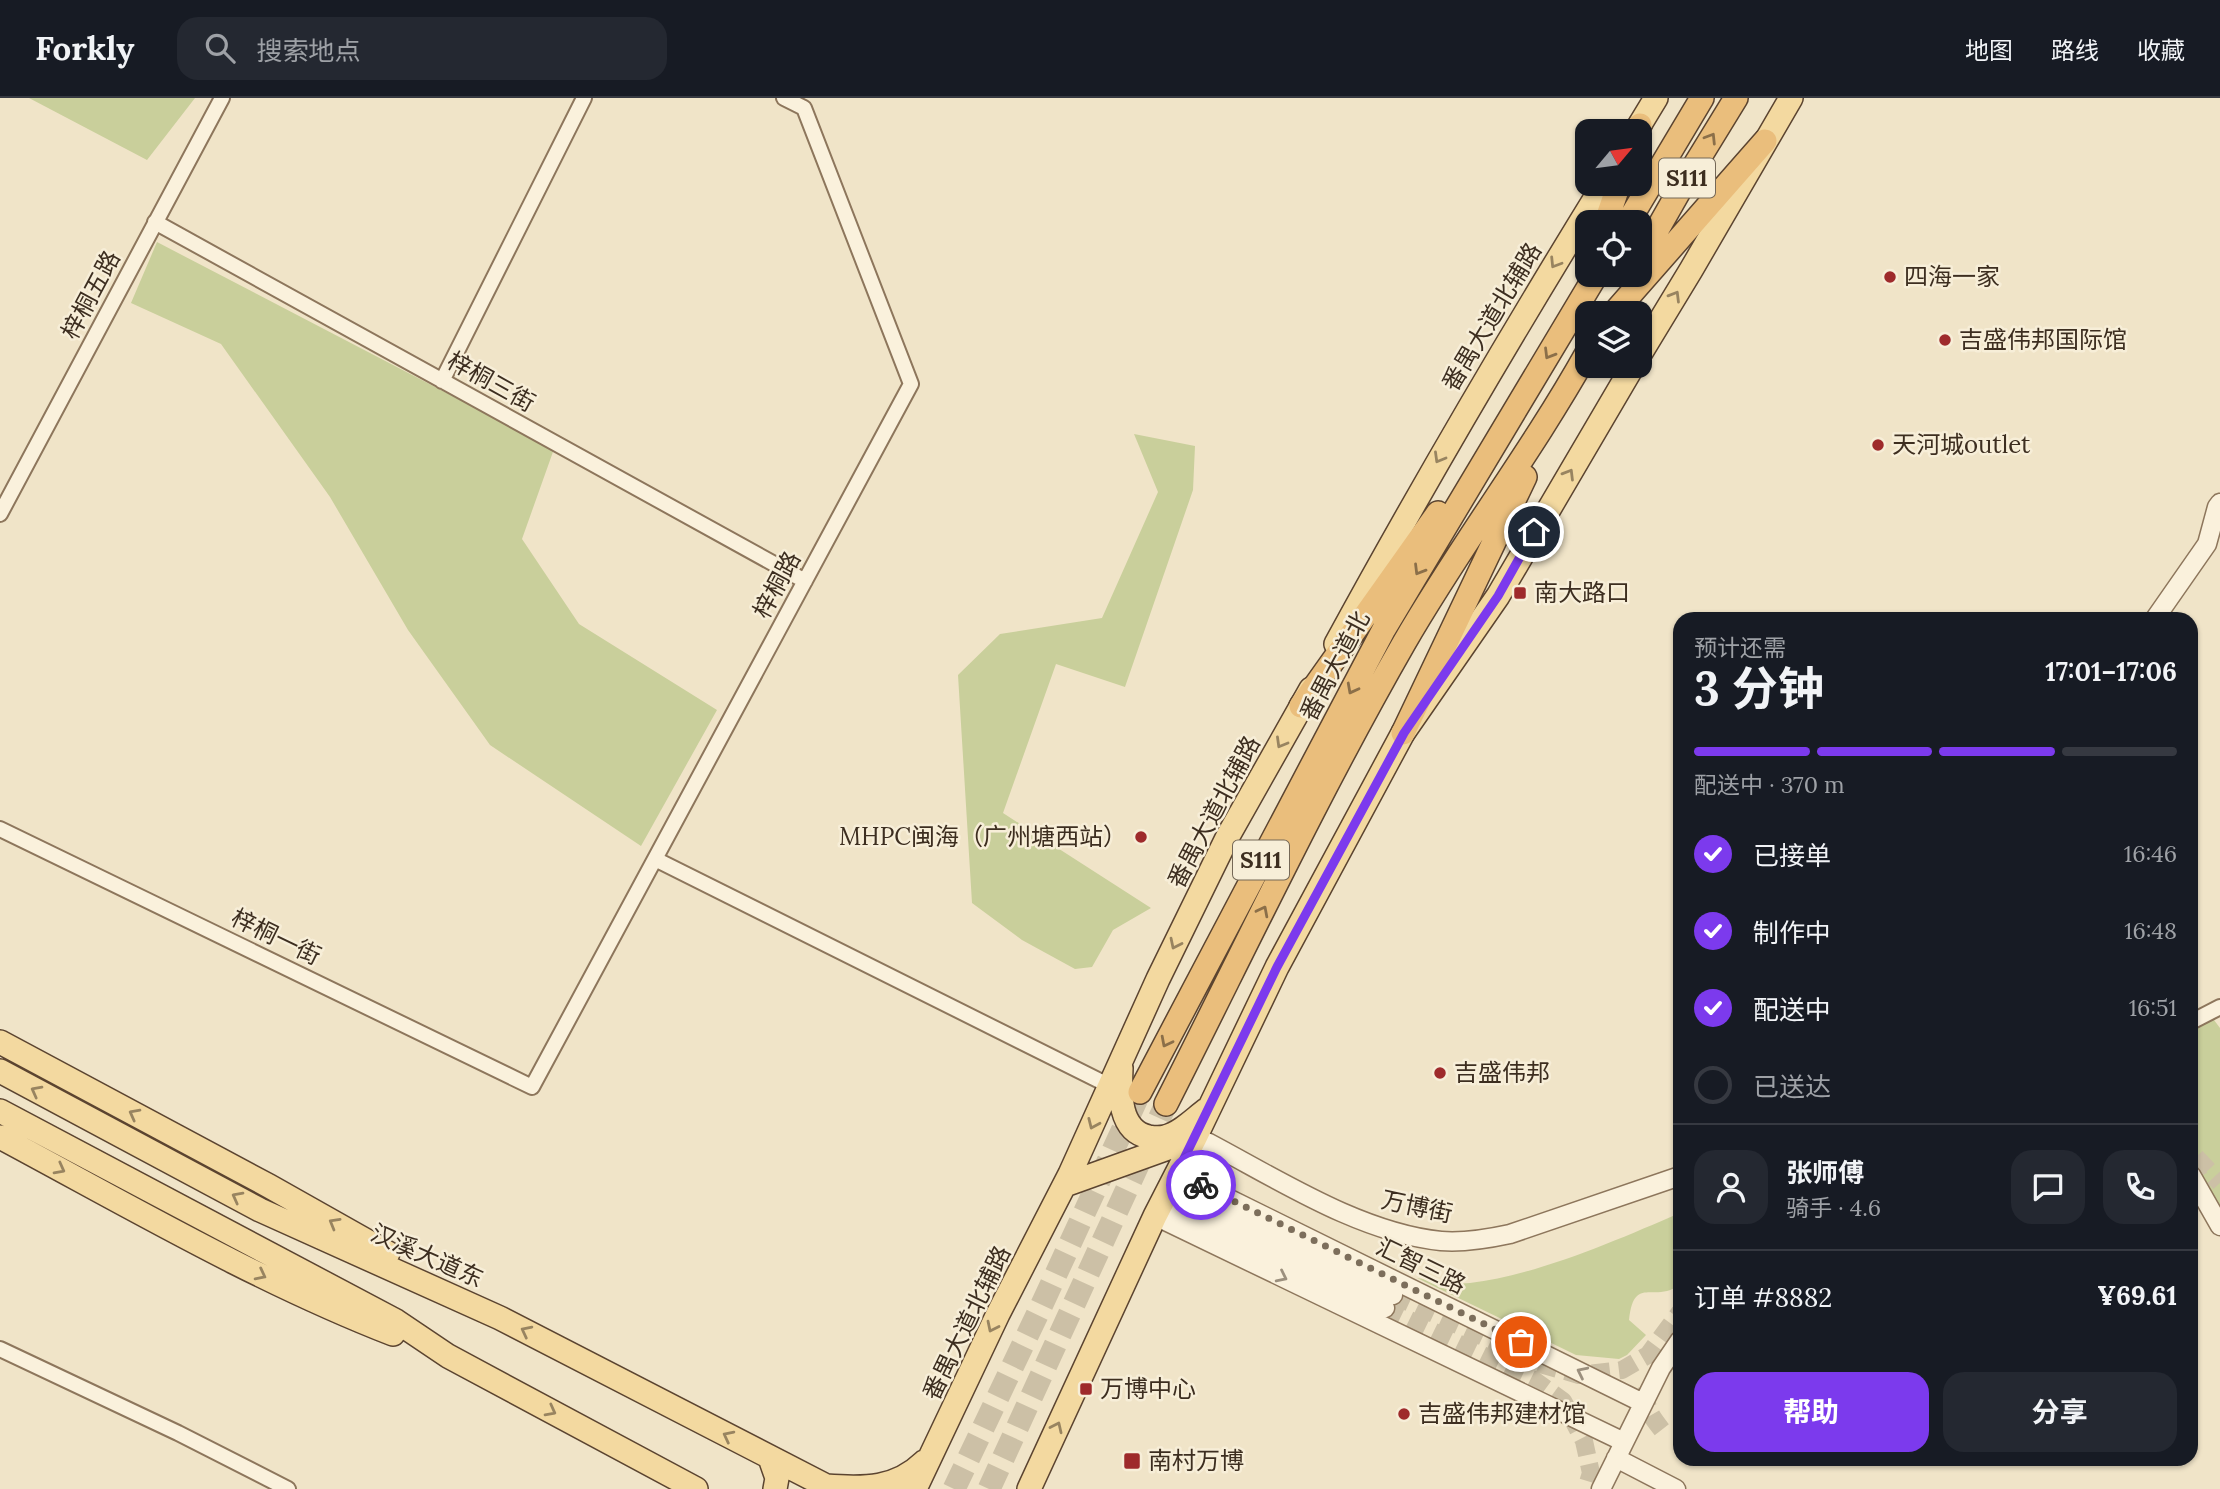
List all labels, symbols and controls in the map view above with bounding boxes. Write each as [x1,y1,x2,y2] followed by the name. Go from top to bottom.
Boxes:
[177,17,667,80] search box
[35,27,135,69] text: Forkly
[201,29,239,67] icon: search
[257,34,361,67] text: 搜索地点
[1965,35,2013,66] text: 地图
[2051,35,2099,66] text: 路线
[2137,35,2185,66] text: 收藏
[1575,119,1652,196] north arrow
[1575,119,1652,378] map controls
[1703,132,1716,145] one-way arrow
[1659,158,1715,198] road number: S111
[1575,210,1652,287] button: locate
[1435,237,1548,397] street label: 番禺大道北辅路
[54,245,127,344] street label: 梓桐五路
[1551,255,1564,268] one-way arrow
[1904,261,2000,292] place label: 四海一家
[1882,269,1898,285] marker: 四海一家
[1667,291,1680,304] one-way arrow
[1575,301,1652,378] button: layers
[1959,324,2127,355] place label: 吉盛伟邦国际馆
[1937,332,1953,348] marker: 吉盛伟邦国际馆
[442,345,541,418] street label: 梓桐三街
[1544,347,1557,360] one-way arrow
[1892,429,2031,460] place label: 天河城outlet
[1870,437,1886,453] marker: 天河城outlet
[1434,451,1447,464] one-way arrow
[1560,469,1573,482] one-way arrow
[1504,502,1564,562] pin
[1515,513,1553,551] icon: home
[746,546,807,624] street label: 梓桐路
[1414,563,1427,576] one-way arrow
[1534,577,1630,608] place label: 南大路口
[1512,585,1528,601] marker: 南大路口
[1293,606,1376,726] street label: 番禺大道北
[1694,633,1786,662] text: 预计还需
[2045,655,2177,688] text: 17:01–17:06
[1694,659,1824,718] text: 3 分钟
[1347,682,1360,695] one-way arrow
[1160,730,1267,893] street label: 番禺大道北辅路
[1276,735,1289,748] one-way arrow
[1694,770,1845,799] text: 配送中 · 370 m
[839,821,1127,852] place label: MHPC闽海（广州塘西站）
[1133,829,1149,845] marker: MHPC闽海（广州塘西站）
[1694,835,1732,873] icon: check
[1753,839,1831,872] text: 已接单
[2124,839,2177,868] text: 16:46
[1233,840,1289,880] road number: S111
[226,902,326,972] street label: 梓桐一街
[1255,906,1269,918] one-way arrow
[1694,912,1732,950] icon: check
[1753,916,1831,949] text: 制作中
[2124,916,2177,945] text: 16:48
[1169,937,1183,949] one-way arrow
[1694,989,1732,1027] icon: check
[1753,993,1831,1026] text: 配送中
[2129,993,2177,1022] text: 16:51
[1160,1035,1174,1047] one-way arrow
[1454,1057,1550,1088] place label: 吉盛伟邦
[1432,1065,1448,1081] marker: 吉盛伟邦
[1753,1070,1831,1103] text: 已送达
[31,1085,43,1099] one-way arrow
[129,1109,142,1122] one-way arrow
[1087,1117,1101,1129] one-way arrow
[1166,1150,1236,1220] courier
[1694,1150,1768,1224] button: person
[2011,1150,2085,1224] button: chat
[2103,1150,2177,1224] button: phone
[1786,1156,1864,1189] text: 张师傅
[53,1161,65,1175] one-way arrow
[1182,1166,1220,1204] icon: bike
[1379,1184,1456,1229] street label: 万博街
[232,1192,244,1206] one-way arrow
[1786,1193,1881,1222] text: 骑手 · 4.6
[366,1217,488,1294] street label: 汉溪大道东
[329,1218,341,1231] one-way arrow
[1371,1231,1471,1301] street label: 汇智三路
[916,1240,1017,1405] street label: 番禺大道北辅路
[254,1267,267,1281] one-way arrow
[1275,1269,1288,1283] one-way arrow
[2097,1279,2177,1312] text: ¥69.61
[1694,1281,1832,1314] text: 订单 #8882
[1491,1312,1551,1372] pin
[986,1320,1000,1332] one-way arrow
[1502,1323,1540,1361] icon: bag
[521,1326,533,1340] one-way arrow
[1577,1367,1589,1381] one-way arrow
[1694,1372,1929,1452] button: 帮助
[1943,1372,2177,1452] button: 分享
[1100,1373,1196,1404] place label: 万博中心
[1078,1381,1094,1397] marker: 万博中心
[1418,1398,1586,1429] place label: 吉盛伟邦建材馆
[544,1403,556,1416] one-way arrow
[1396,1406,1412,1422] marker: 吉盛伟邦建材馆
[1049,1422,1063,1434] one-way arrow
[723,1431,735,1444] one-way arrow
[1148,1445,1244,1476] place label: 南村万博
[1122,1451,1142,1471] marker: 南村万博

